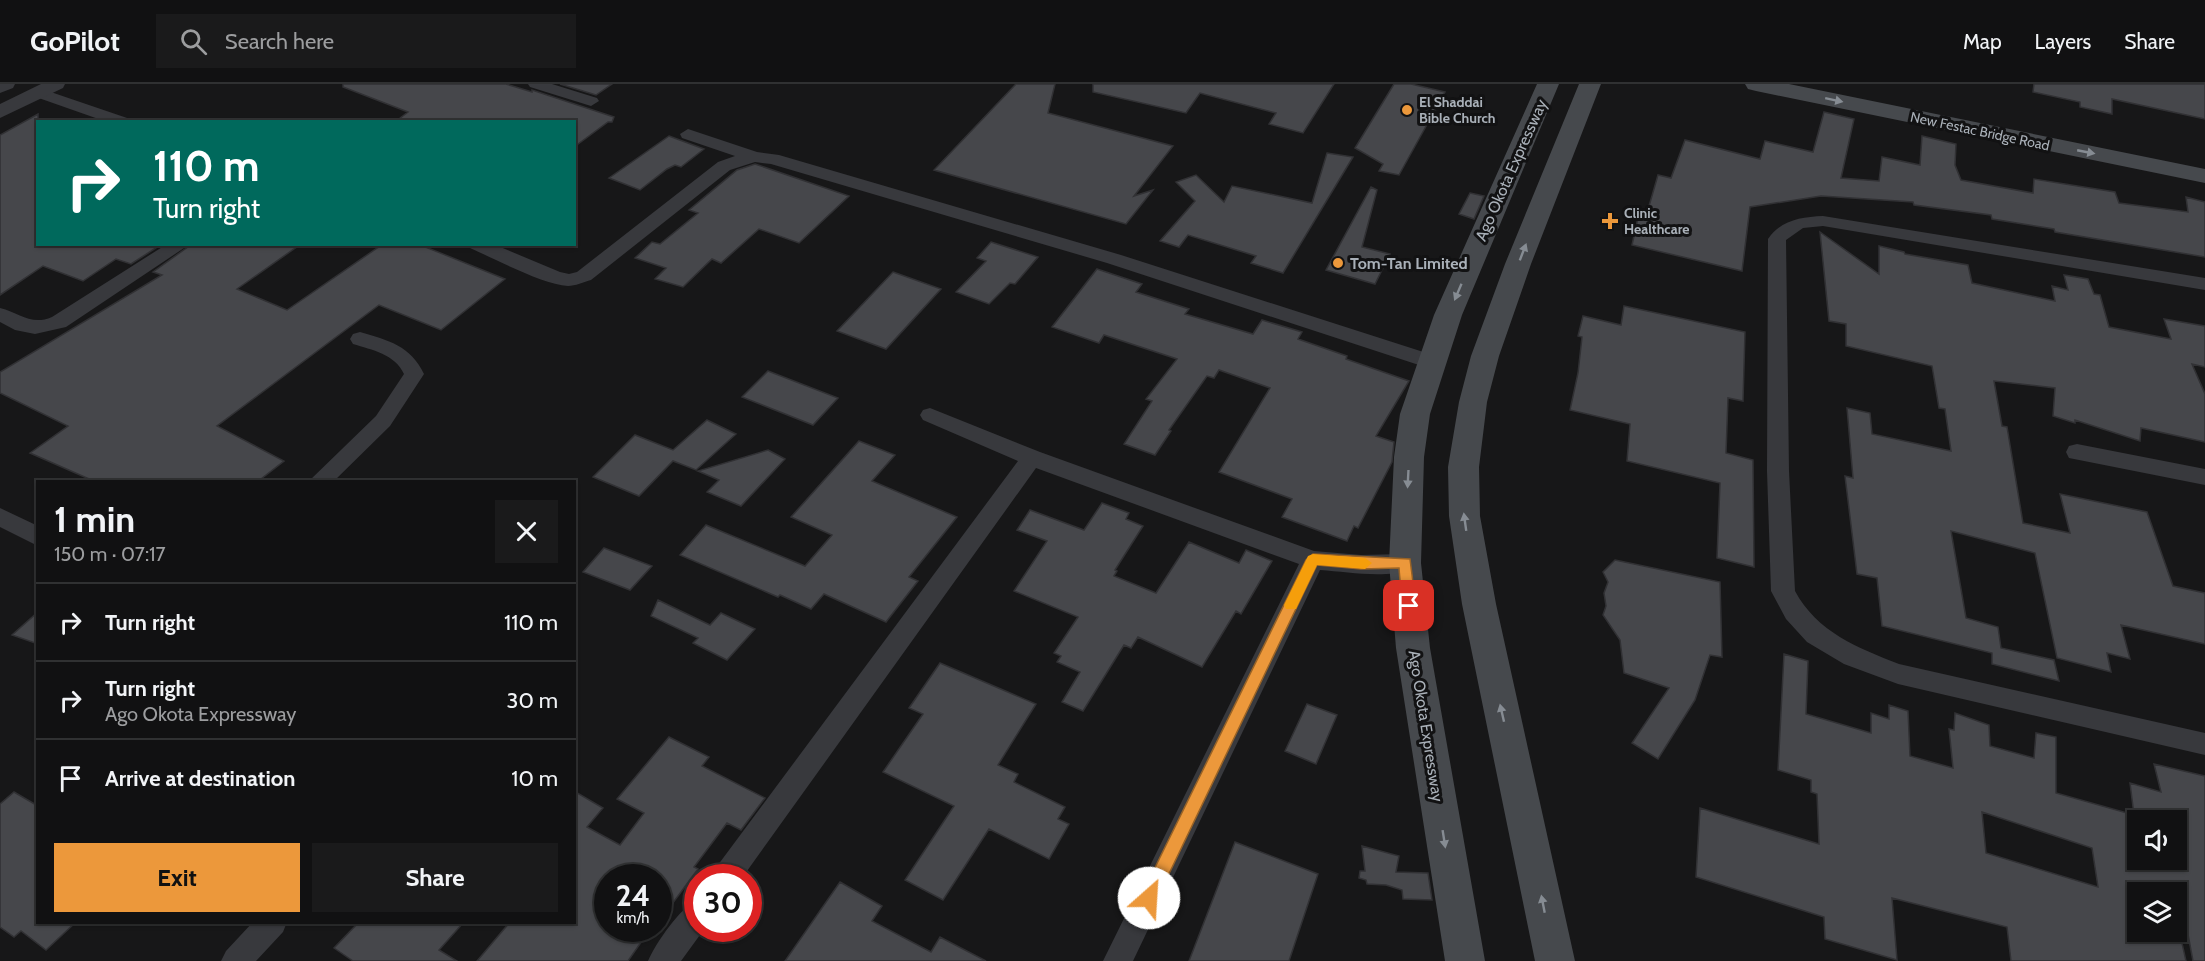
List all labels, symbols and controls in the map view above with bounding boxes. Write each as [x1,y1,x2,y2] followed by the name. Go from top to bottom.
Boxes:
[156,14,576,68] search box
[30,24,120,58] text: GoPilot
[177,25,210,58] icon: search
[225,28,334,55] text: Search here
[1963,29,2002,54] text: Map
[2035,29,2091,54] text: Layers
[2124,29,2175,54] text: Share
[1419,93,1496,127] place label: El Shaddai Bible Church
[1471,96,1551,244] street label: Ago Okota Expressway
[1824,96,1843,105] one-way arrow
[1400,103,1414,117] marker: El Shaddai Bible Church
[1909,107,2051,155] street label: New Festac Bridge Road
[153,140,260,192] text: 110 m
[54,144,132,222] icon: right
[2077,148,2096,157] one-way arrow
[153,192,260,225] text: Turn right
[1624,204,1689,238] place label: Clinic Healthcare
[1601,212,1619,230] marker: Clinic Healthcare
[1518,243,1528,261] one-way arrow
[1350,254,1468,273] place label: Tom-Tan Limited
[1331,256,1345,270] marker: Tom-Tan Limited
[1453,283,1463,301] one-way arrow
[1403,469,1412,488] one-way arrow
[54,497,135,541] text: 1 min
[495,500,558,563] button: close
[1460,512,1469,531] one-way arrow
[54,542,166,566] text: 150 m · 07:17
[1383,580,1434,631] pin
[1392,589,1425,622] icon: arrive
[54,606,87,639] icon: right
[105,609,195,636] text: Turn right
[504,609,558,636] text: 110 m
[1405,649,1447,803] street label: Ago Okota Expressway
[105,675,195,702] text: Turn right
[54,684,87,717] icon: right
[506,687,558,714] text: 30 m
[105,702,296,726] text: Ago Okota Expressway
[1497,704,1507,722] one-way arrow
[54,762,87,795] icon: arrive
[105,765,295,792] text: Arrive at destination
[511,765,558,792] text: 10 m
[2127,810,2187,942] map controls
[2127,810,2187,870] button: sound
[1440,829,1449,848] one-way arrow
[54,843,300,912] button: Exit
[312,843,558,912] button: Share
[684,864,762,942] speed limit sign: 30
[1117,866,1181,930] position arrow
[616,877,650,914] text: 24
[2127,882,2187,942] button: layers
[1538,894,1547,913] one-way arrow
[617,909,649,927] text: km/h

